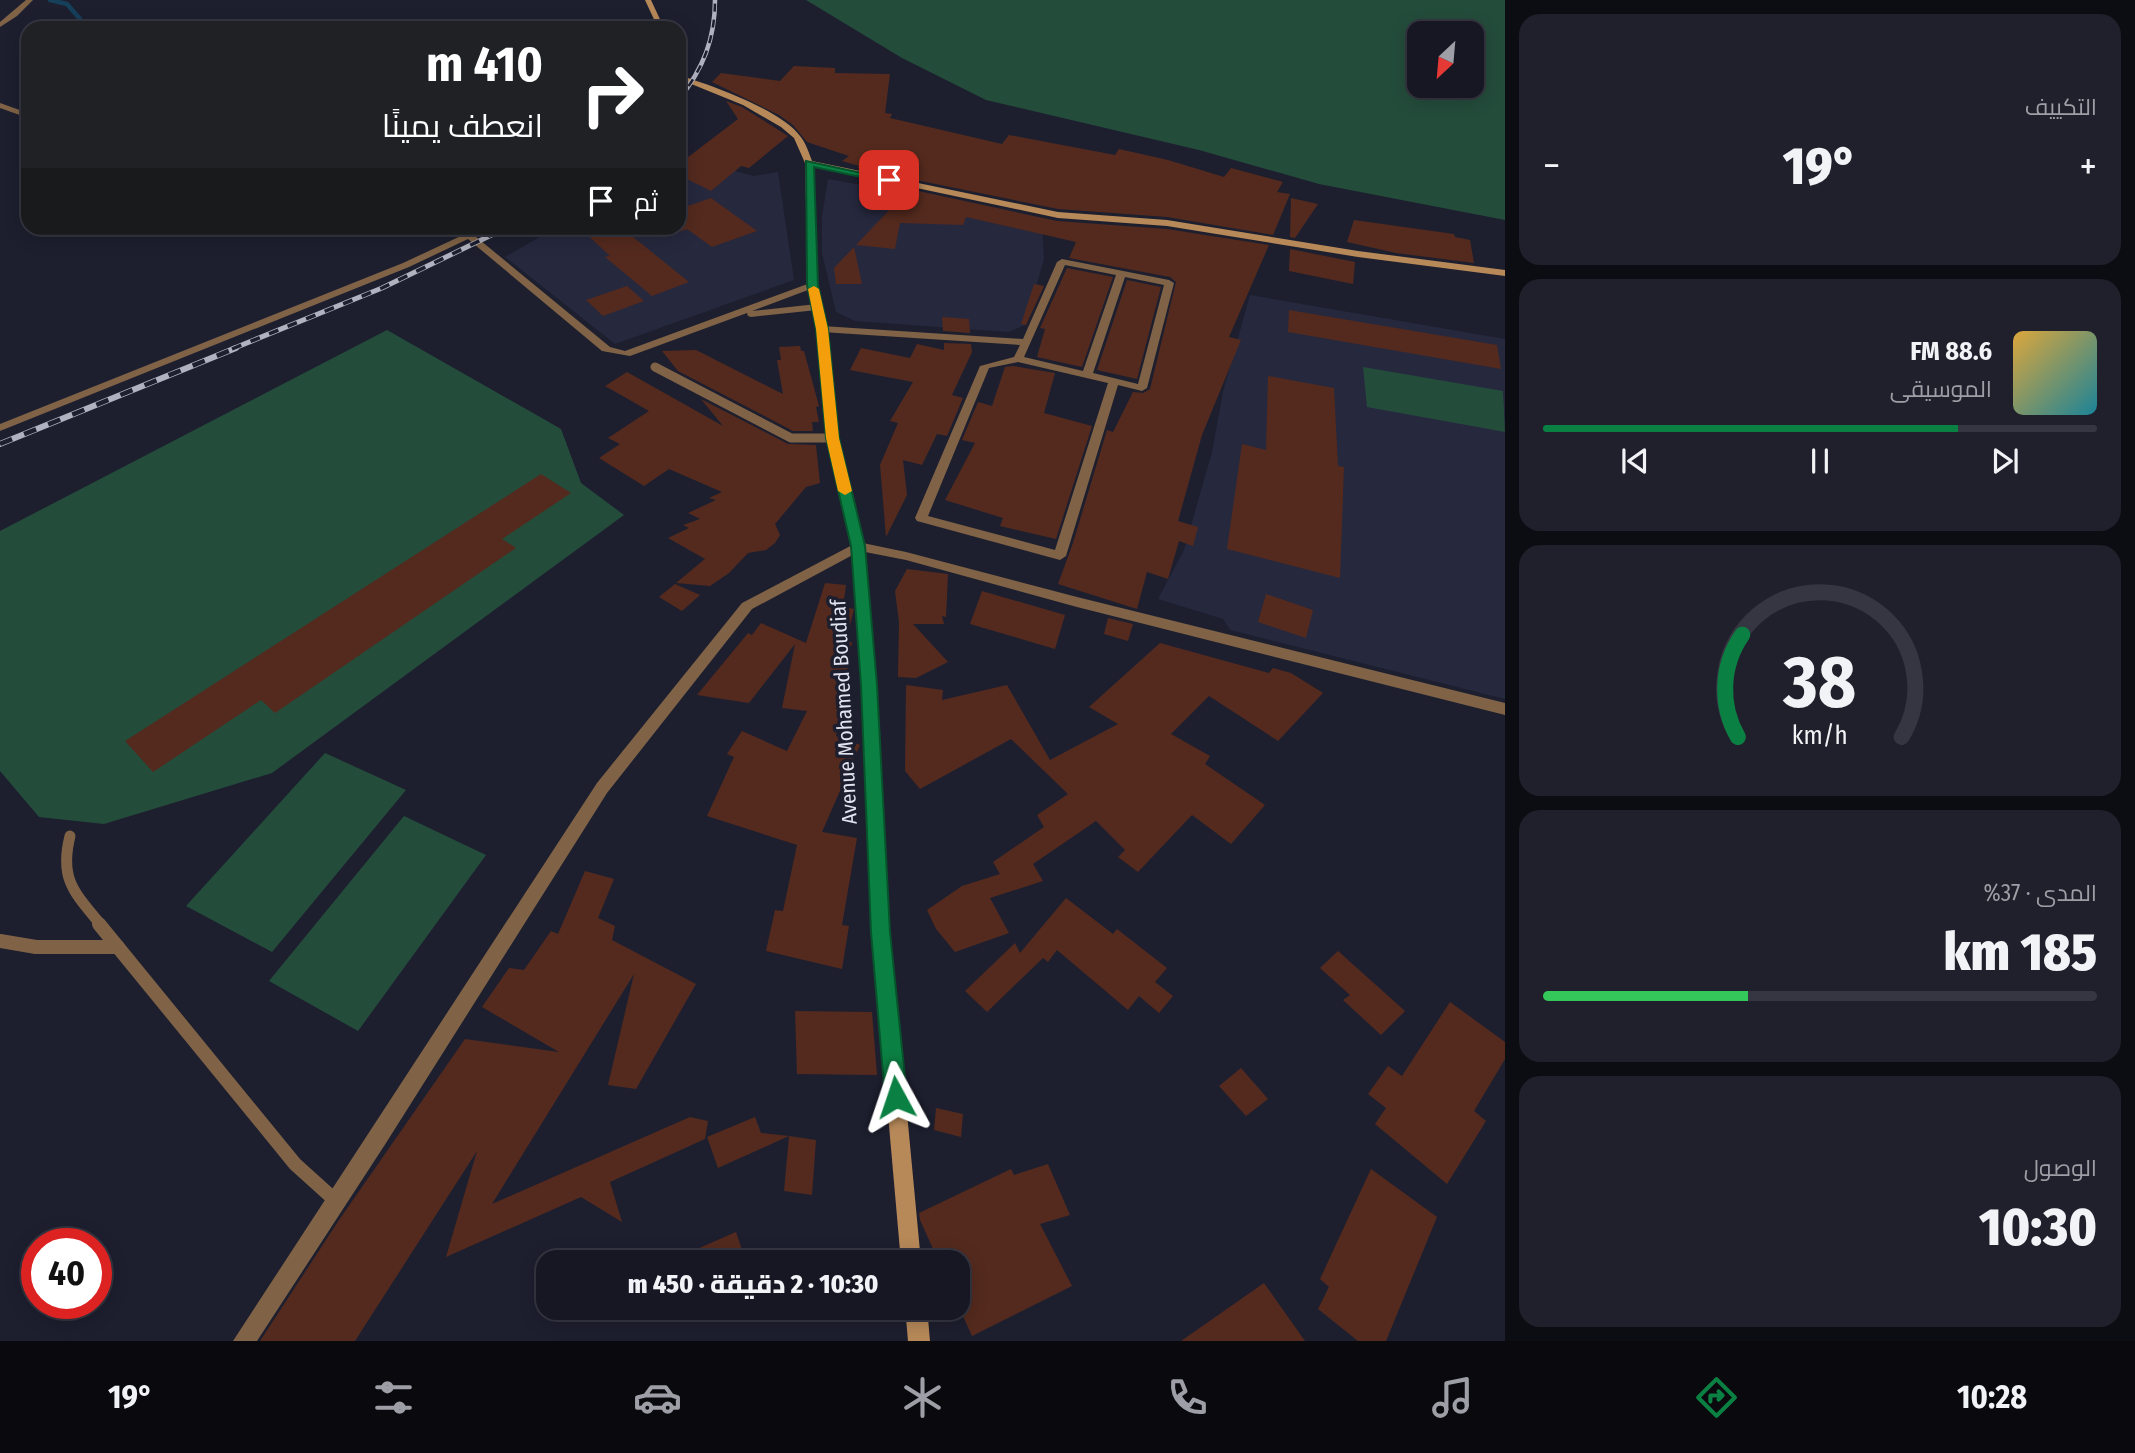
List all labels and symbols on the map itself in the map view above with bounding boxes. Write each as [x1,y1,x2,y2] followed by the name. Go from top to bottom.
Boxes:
[1407,21,1484,98] north arrow
[859,150,919,210] pin
[825,597,863,825] street label: Avenue Mohamed Boudiaf
[859,1060,933,1134] position arrow
[21,1228,112,1319] speed limit sign: 40

